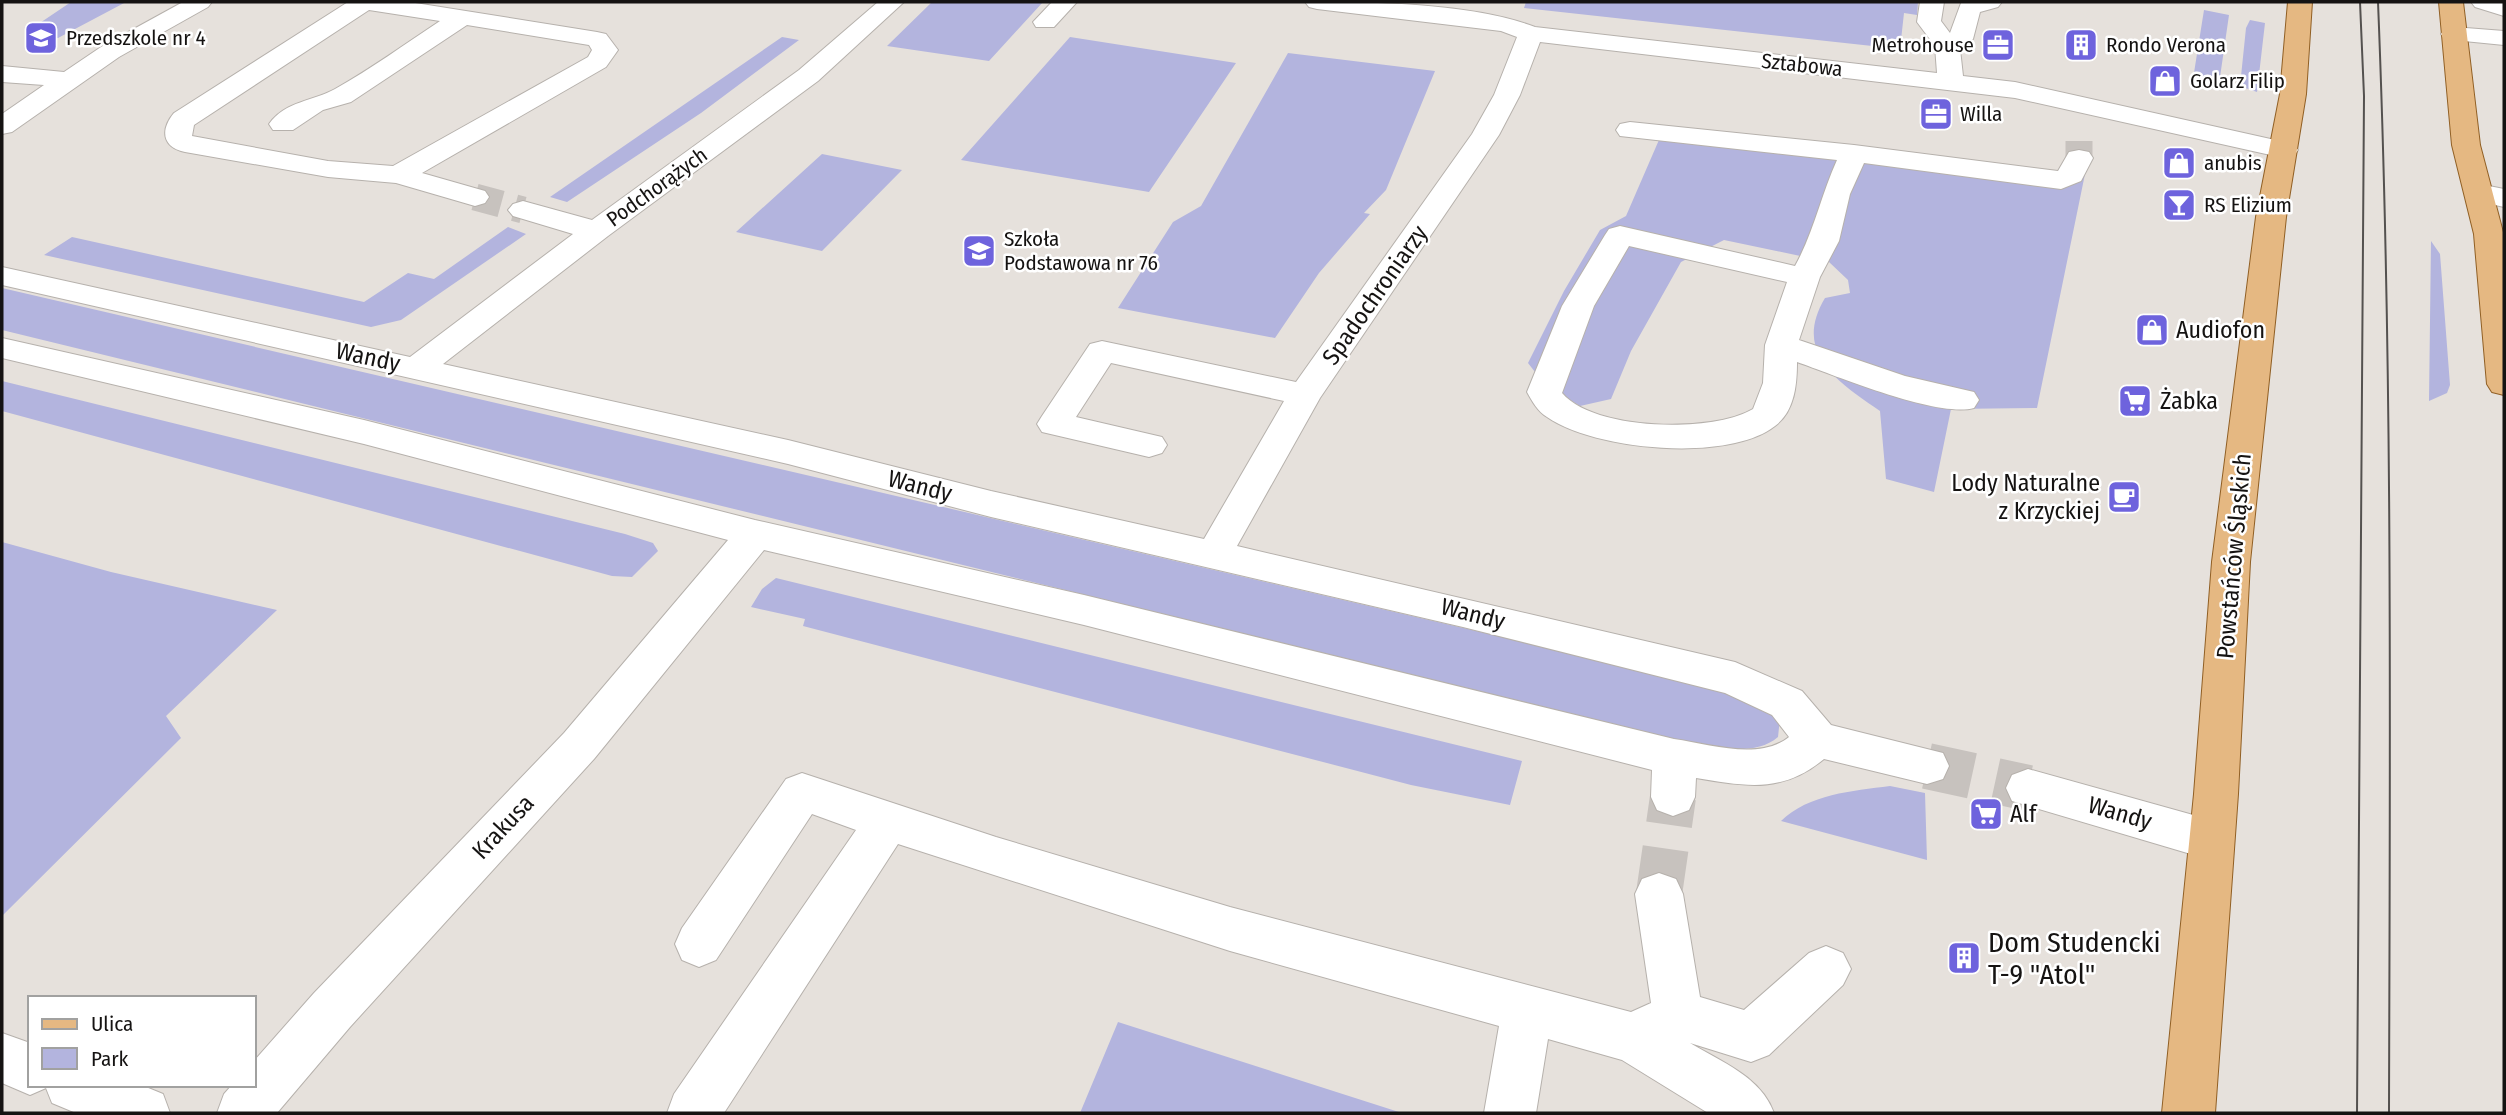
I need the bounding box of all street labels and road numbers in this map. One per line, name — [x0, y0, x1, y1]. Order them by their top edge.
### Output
street label: Sztabowa — [1760, 48, 1844, 82]
street label: Podchorążych — [601, 142, 713, 232]
street label: Spadochroniarzy — [1317, 220, 1434, 370]
street label: Wandy — [333, 337, 403, 378]
street label: Powstańców Śląskich — [2211, 452, 2257, 660]
street label: Wandy — [885, 465, 955, 508]
street label: Wandy — [1438, 593, 1508, 636]
street label: Krakusa — [466, 789, 540, 865]
street label: Wandy — [2085, 791, 2155, 836]

